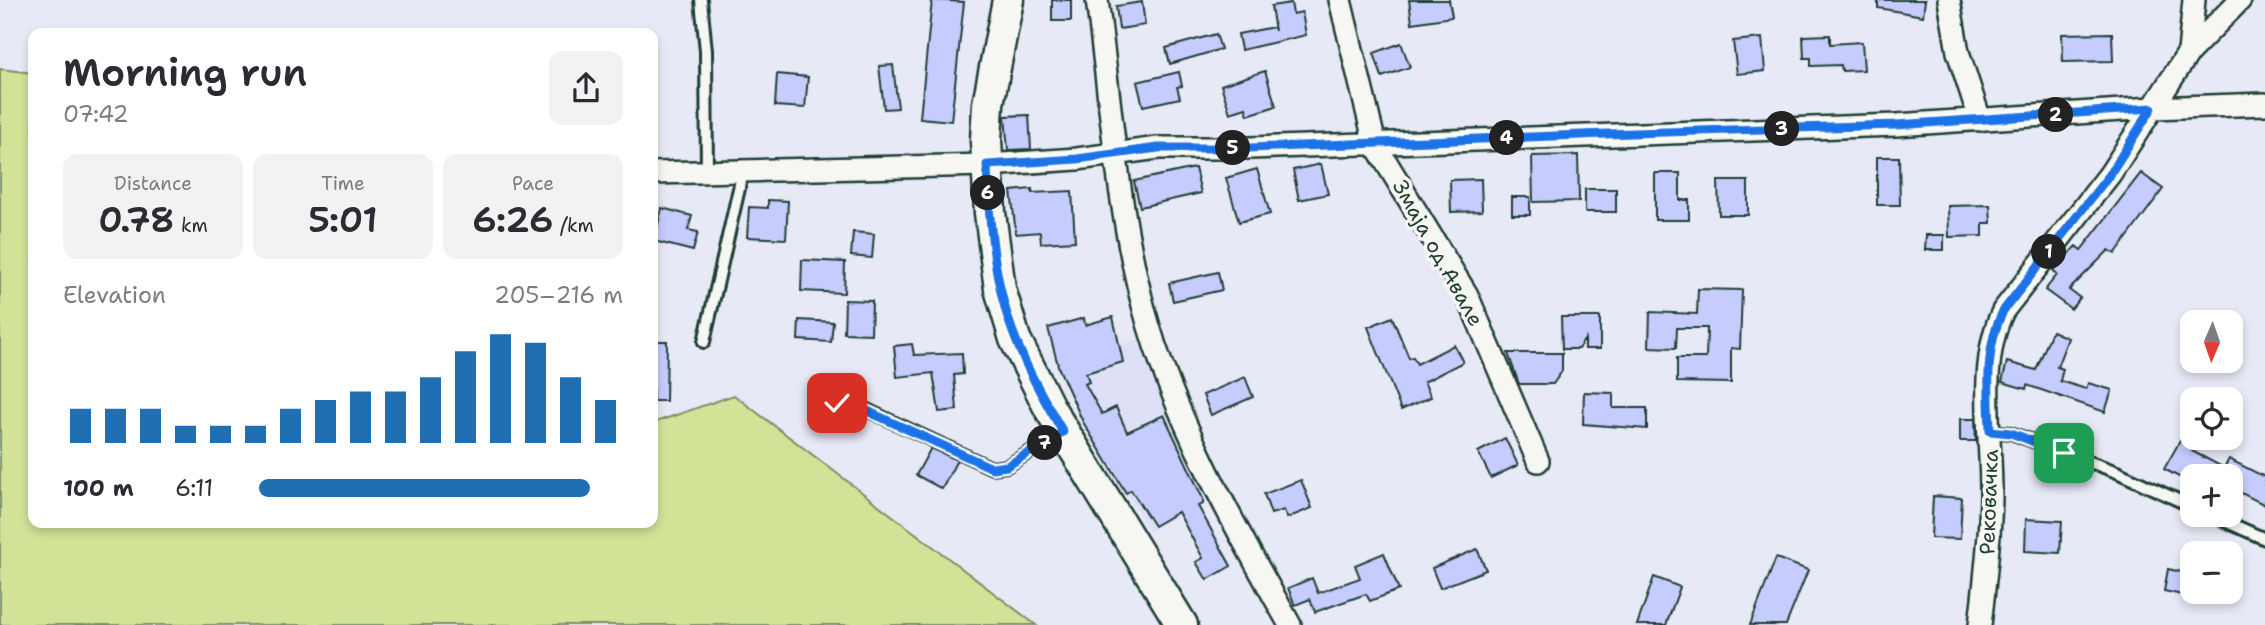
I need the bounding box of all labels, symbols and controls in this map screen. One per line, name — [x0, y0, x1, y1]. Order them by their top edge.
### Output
text: Morning run — [63, 47, 307, 98]
button: share — [549, 51, 623, 125]
pin: 2 — [2038, 97, 2074, 132]
text: 07:42 — [63, 99, 129, 129]
text: 2 — [2049, 102, 2062, 127]
pin: 3 — [1764, 111, 1800, 146]
text: 3 — [1775, 116, 1788, 141]
pin: 4 — [1490, 120, 1524, 156]
text: 4 — [1500, 125, 1513, 150]
pin: 5 — [1216, 130, 1250, 166]
text: 5 — [1227, 135, 1238, 160]
text: Distance — [114, 171, 192, 196]
text: Time — [321, 171, 365, 196]
text: Pace — [512, 171, 554, 196]
street label: Змаја од Авале — [1386, 175, 1490, 331]
pin: 6 — [970, 176, 1006, 210]
text: 6 — [981, 180, 994, 205]
text: 0.78 — [98, 196, 174, 243]
text: 5:01 — [308, 196, 378, 243]
text: 6:26 — [472, 196, 553, 243]
text: km — [174, 213, 208, 238]
text: /km — [553, 213, 594, 238]
pin: 1 — [2032, 234, 2066, 270]
text: 1 — [2044, 239, 2053, 264]
text: Elevation — [63, 280, 166, 310]
text: 205–216 m — [494, 280, 623, 310]
north arrow — [2180, 310, 2244, 373]
map controls — [2180, 310, 2243, 604]
pin — [807, 373, 867, 433]
icon: check — [818, 384, 856, 422]
button: locate — [2180, 387, 2243, 450]
pin — [2034, 423, 2094, 483]
pin: 7 — [1028, 426, 1062, 460]
text: 7 — [1038, 430, 1051, 455]
icon: arrive — [2045, 434, 2083, 472]
street label: Рековачка — [1973, 449, 2005, 555]
button: + — [2180, 464, 2243, 527]
text: 100 m — [63, 473, 134, 503]
text: 6:11 — [175, 473, 213, 503]
button: − — [2180, 541, 2243, 604]

